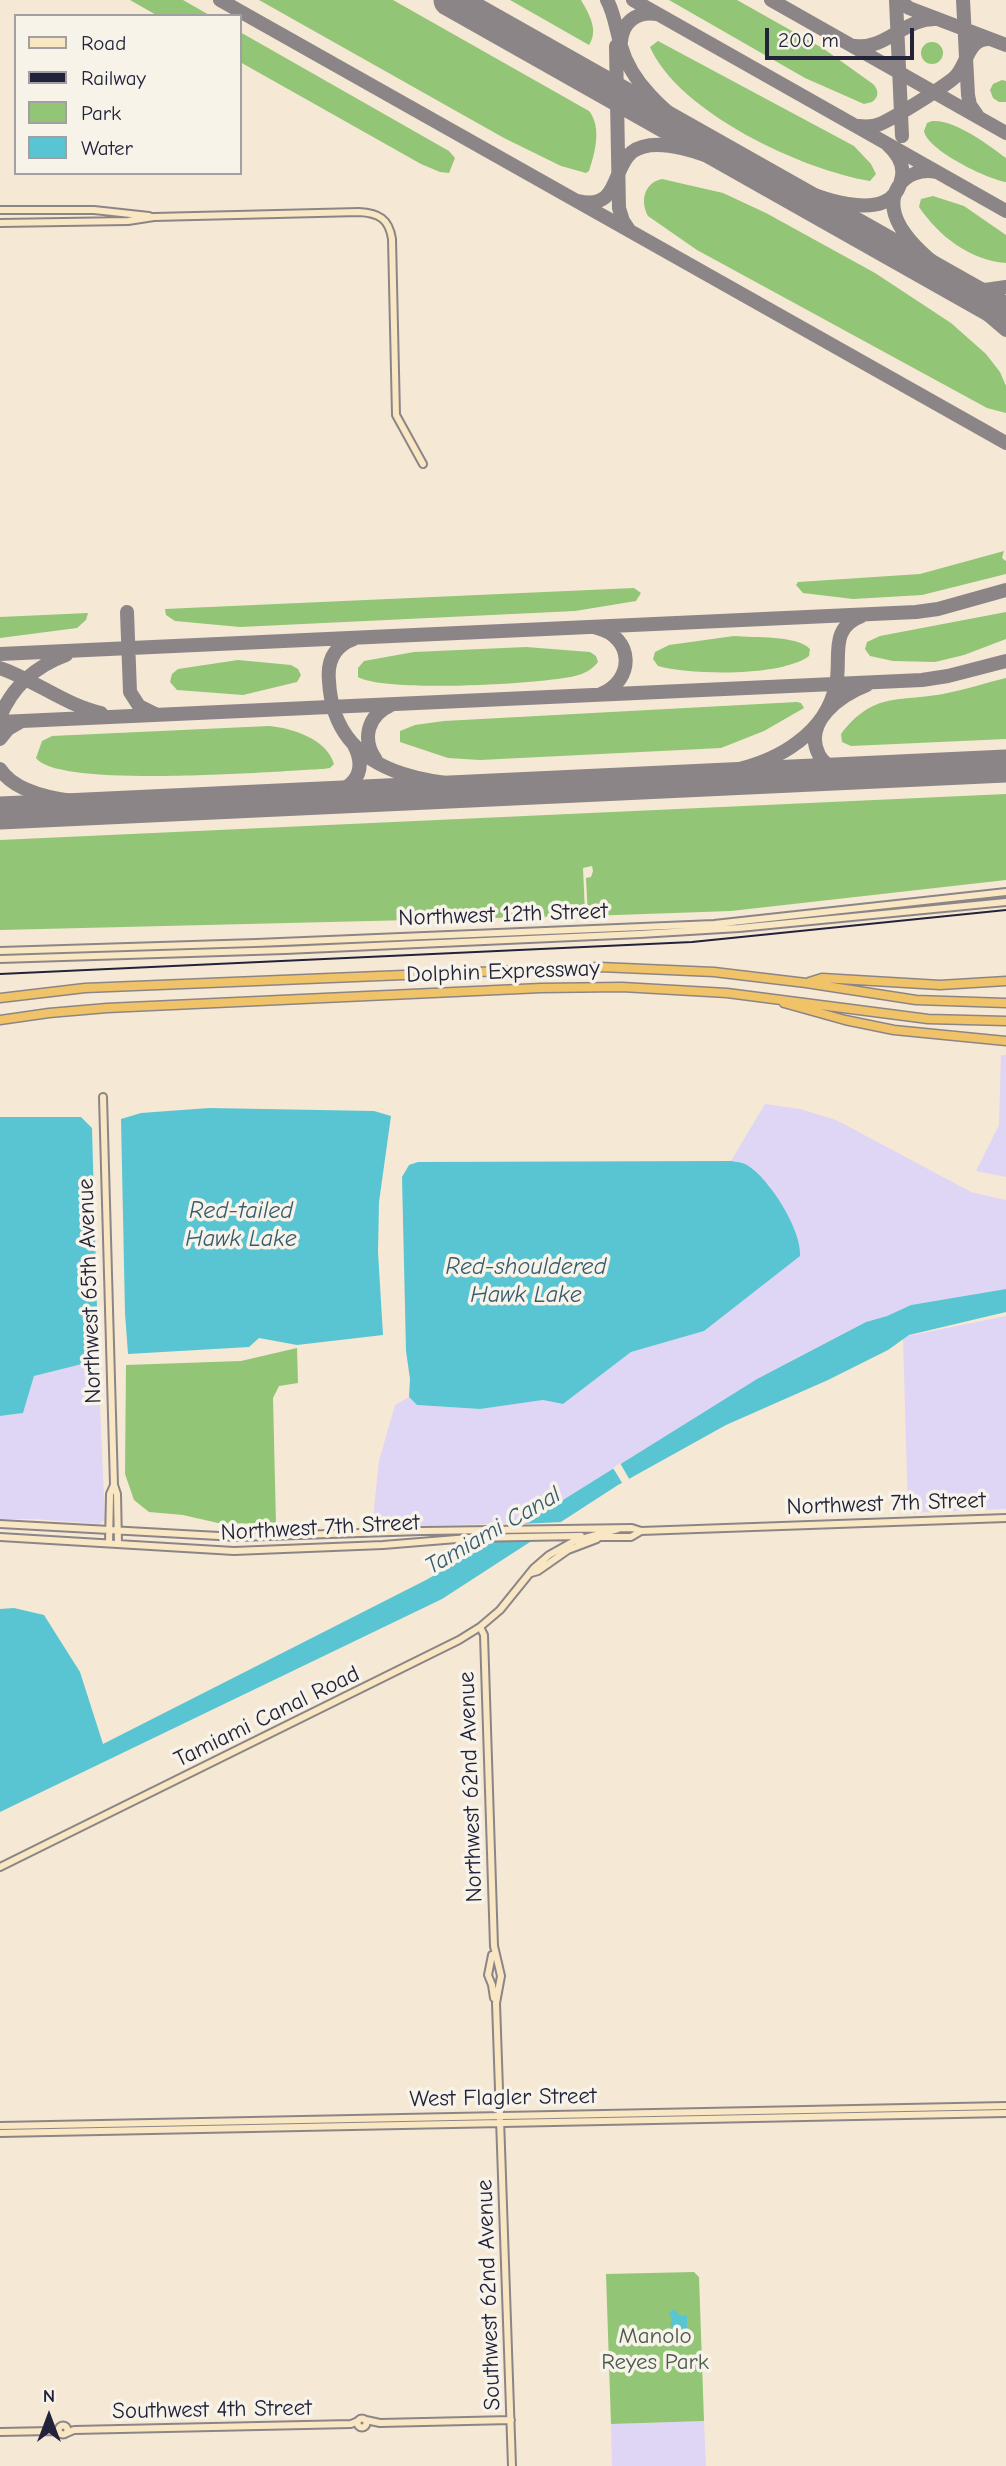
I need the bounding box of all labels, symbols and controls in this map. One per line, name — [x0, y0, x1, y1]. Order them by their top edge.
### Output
legend — [14, 14, 242, 175]
scale bar — [768, 14, 917, 58]
text: 200 m — [778, 28, 839, 52]
text: Road — [81, 31, 126, 55]
text: Railway — [81, 66, 146, 90]
text: Park — [81, 101, 121, 125]
text: Water — [81, 136, 133, 160]
street label: Northwest 12th Street — [398, 898, 608, 932]
street label: Dolphin Expressway — [406, 955, 600, 989]
street label: Northwest 65th Avenue — [72, 1178, 108, 1404]
water label: Red-tailed Hawk Lake — [185, 1197, 297, 1253]
water label: Red-shouldered Hawk Lake — [446, 1253, 606, 1309]
water label: Tamiami Canal — [420, 1481, 566, 1581]
street label: Northwest 7th Street — [786, 1487, 986, 1521]
street label: Northwest 7th Street — [220, 1509, 420, 1547]
street label: Tamiami Canal Road — [170, 1660, 364, 1774]
street label: Northwest 62nd Avenue — [453, 1671, 489, 1903]
street label: West Flagler Street — [409, 2083, 597, 2113]
street label: Southwest 62nd Avenue — [471, 2179, 507, 2411]
park label: Manolo Reyes Park — [601, 2322, 709, 2376]
north arrow — [14, 2382, 84, 2452]
text: N — [43, 2385, 55, 2407]
street label: Southwest 4th Street — [112, 2394, 312, 2426]

